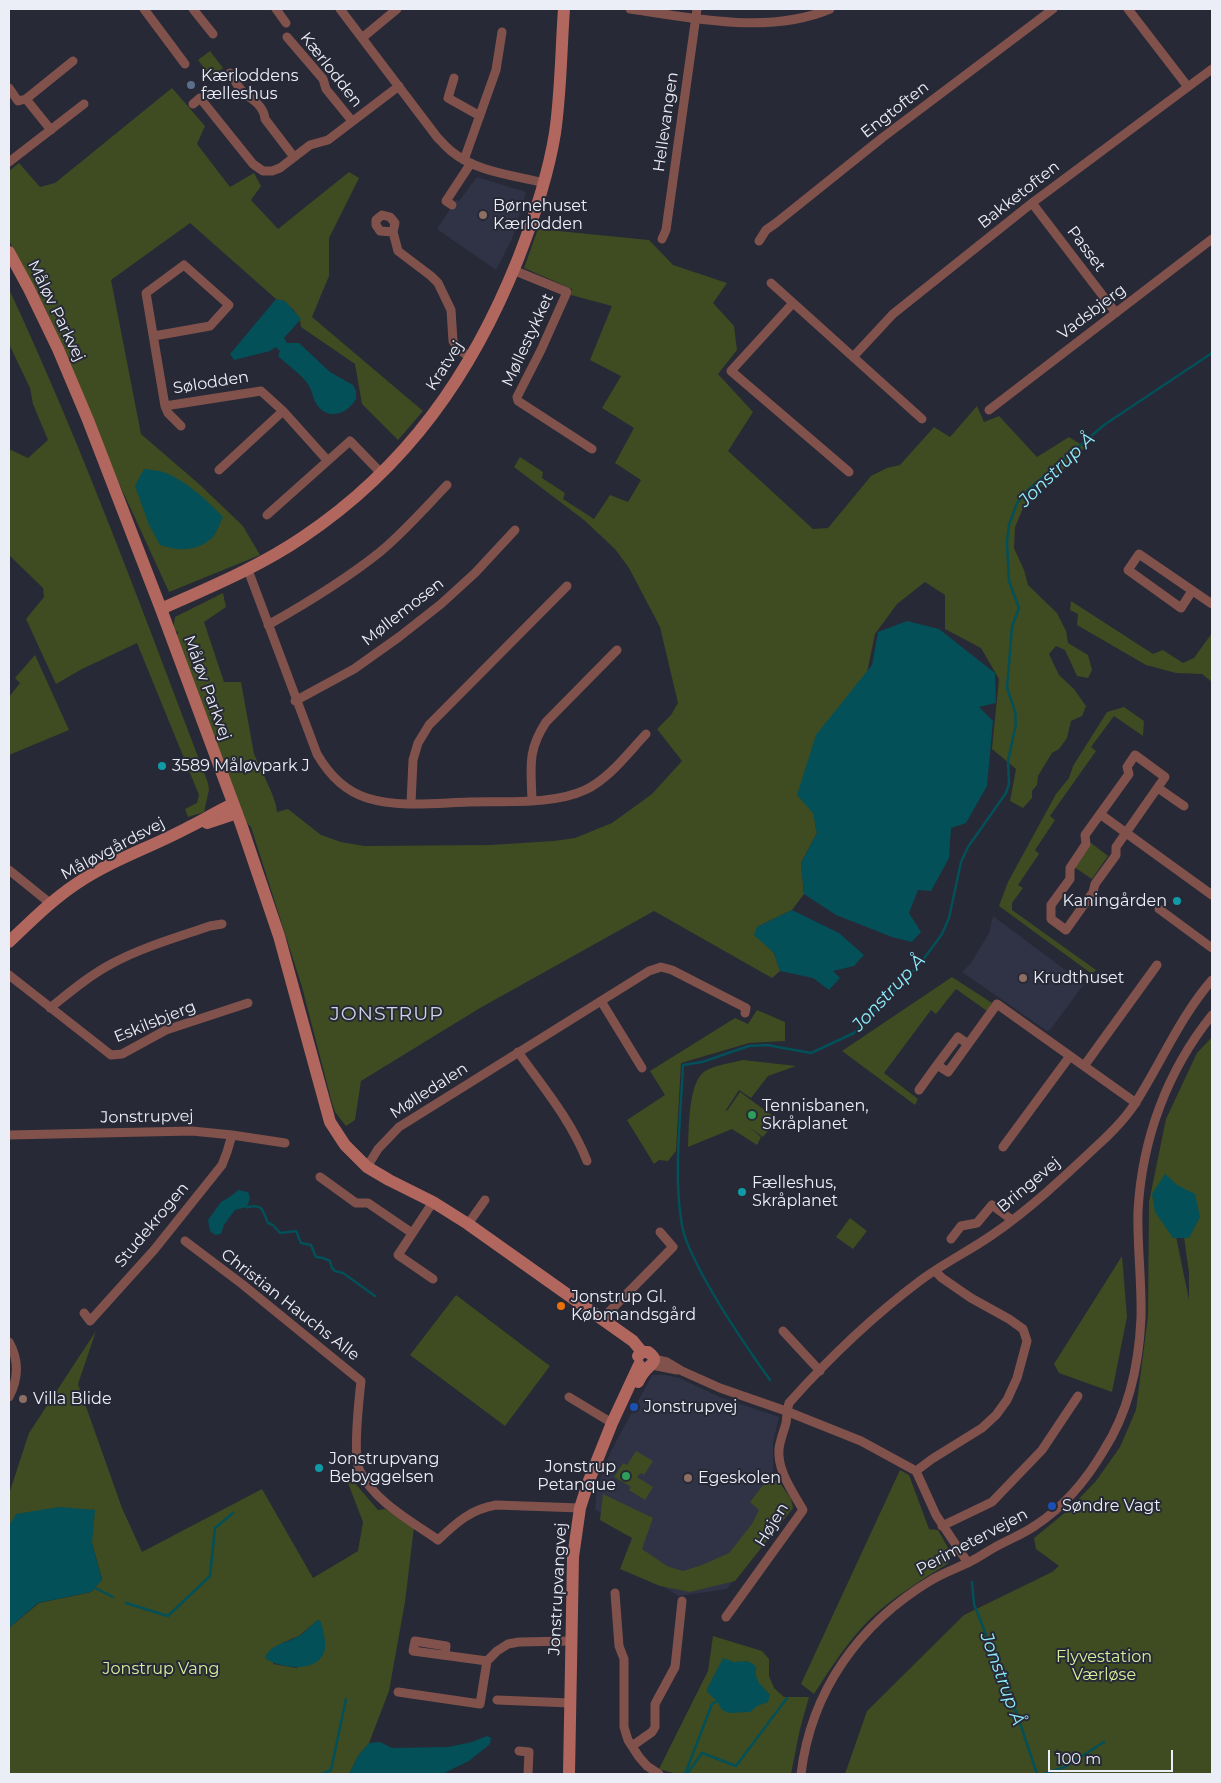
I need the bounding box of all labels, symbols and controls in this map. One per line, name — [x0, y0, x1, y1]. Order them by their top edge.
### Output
street label: Kærlodden — [296, 29, 366, 111]
place label: Kærloddens fælleshus — [201, 66, 299, 104]
street label: Hellevangen — [649, 71, 683, 173]
street label: Engtoften — [857, 78, 933, 142]
marker: Kærloddens fælleshus — [185, 79, 197, 91]
street label: Bakketoften — [974, 157, 1064, 233]
place label: Børnehuset Kærlodden — [493, 196, 587, 234]
marker: Børnehuset Kærlodden — [477, 209, 489, 221]
street label: Passet — [1063, 222, 1109, 276]
street label: Måløv Parkvej — [23, 257, 89, 365]
street label: Vadsbjerg — [1054, 280, 1130, 344]
street label: Møllestykket — [498, 290, 558, 390]
street label: Kratvej — [422, 338, 468, 394]
street label: Sølodden — [172, 368, 250, 398]
water label: Jonstrup Å — [1014, 428, 1100, 512]
street label: Møllemosen — [358, 574, 448, 650]
street label: Måløv Parkvej — [179, 633, 235, 743]
place label: 3589 Måløvpark J — [172, 756, 310, 776]
marker: 3589 Måløvpark J — [156, 760, 168, 772]
street label: Måløvgårdsvej — [58, 814, 168, 884]
place label: Kaningården — [1063, 891, 1167, 911]
marker: Kaningården — [1171, 895, 1183, 907]
water label: Jonstrup Å — [848, 950, 930, 1036]
place label: Krudthuset — [1033, 968, 1124, 988]
marker: Krudthuset — [1017, 972, 1029, 984]
street label: Eskilsbjerg — [111, 997, 199, 1047]
district label: JONSTRUP — [329, 1003, 445, 1025]
street label: Mølledalen — [387, 1059, 471, 1123]
place label: Tennisbanen, Skråplanet — [762, 1096, 869, 1134]
street label: Jonstrupvej — [100, 1107, 194, 1127]
marker: Tennisbanen, Skråplanet — [746, 1109, 758, 1121]
street label: Bringevej — [994, 1153, 1064, 1217]
place label: Fælleshus, Skråplanet — [752, 1173, 838, 1211]
street label: Studekrogen — [111, 1179, 193, 1271]
marker: Fælleshus, Skråplanet — [736, 1186, 748, 1198]
street label: Christian Hauchs Alle — [217, 1245, 363, 1365]
place label: Jonstrup Gl. Købmandsgård — [571, 1287, 696, 1325]
marker: Jonstrup Gl. Købmandsgård — [555, 1300, 567, 1312]
place label: Villa Blide — [33, 1389, 112, 1409]
marker: Villa Blide — [17, 1393, 29, 1405]
place label: Jonstrupvej — [644, 1397, 737, 1417]
marker: Jonstrupvej — [628, 1401, 640, 1413]
place label: Jonstrupvang Bebyggelsen — [329, 1449, 440, 1487]
place label: Jonstrup Petanque — [537, 1457, 616, 1495]
marker: Jonstrupvang Bebyggelsen — [313, 1462, 325, 1474]
place label: Egeskolen — [698, 1468, 781, 1488]
marker: Jonstrup Petanque — [620, 1470, 632, 1482]
marker: Egeskolen — [682, 1472, 694, 1484]
place label: Søndre Vagt — [1062, 1496, 1161, 1516]
street label: Højen — [751, 1500, 793, 1550]
marker: Søndre Vagt — [1046, 1500, 1058, 1512]
street label: Perimetervejen — [913, 1505, 1031, 1579]
street label: Jonstrupvangvej — [545, 1522, 571, 1656]
water label: Jonstrup Å — [975, 1629, 1029, 1729]
park label: Flyvestation Værløse — [1056, 1647, 1152, 1685]
park label: Jonstrup Vang — [103, 1659, 219, 1679]
scale bar — [1051, 1740, 1176, 1772]
text: 100 m — [1056, 1749, 1101, 1768]

